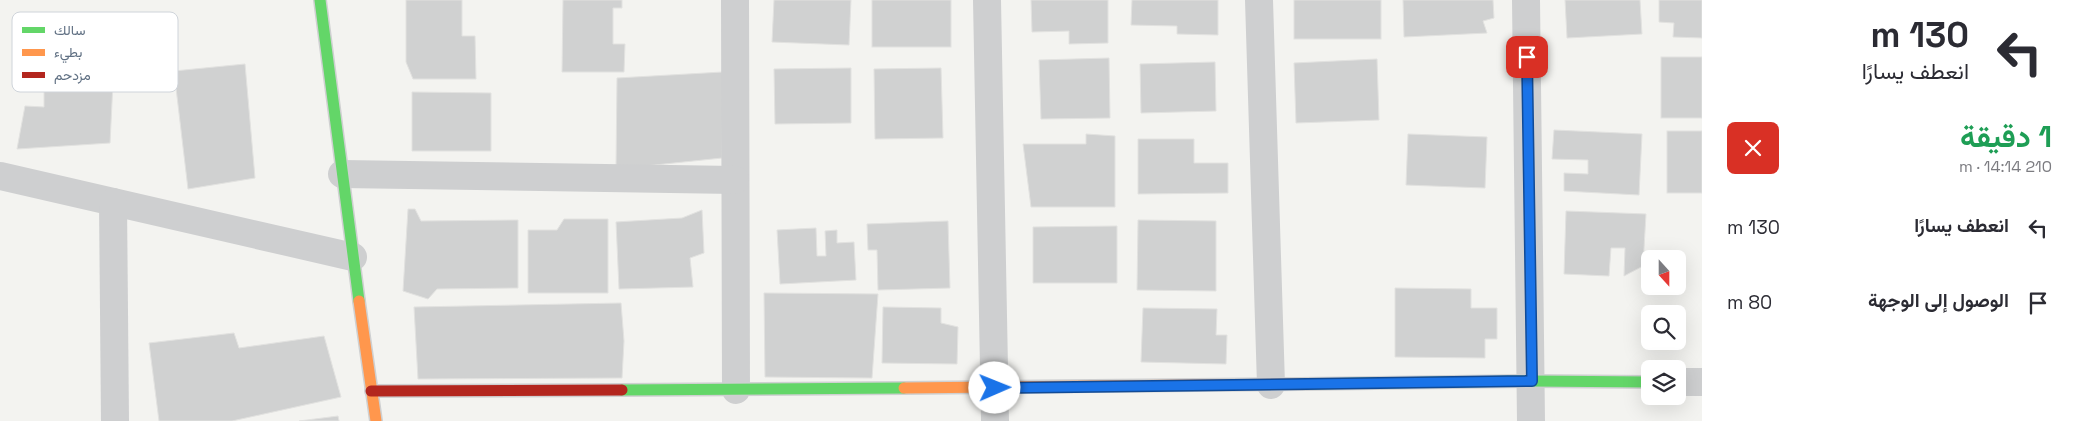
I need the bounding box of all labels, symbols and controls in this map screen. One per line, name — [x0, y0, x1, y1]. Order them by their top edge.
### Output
legend — [12, 12, 178, 92]
text: 130 m — [1870, 13, 1969, 57]
icon: left — [1987, 20, 2052, 85]
text: سالك — [54, 21, 85, 39]
pin — [1506, 36, 1548, 78]
text: بطيء — [54, 43, 82, 64]
icon: arrive — [1513, 43, 1541, 71]
text: انعطف يسارًا — [1862, 57, 1969, 85]
text: مزدحم — [54, 66, 91, 84]
text: 1 دقيقة — [1960, 117, 2052, 156]
button: close — [1727, 122, 1779, 174]
text: 210 m · 14:14 — [1959, 156, 2052, 177]
text: انعطف يسارًا — [1914, 213, 2009, 238]
icon: left — [2024, 214, 2052, 242]
text: 130 m — [1727, 215, 1780, 240]
north arrow — [1641, 250, 1686, 295]
map controls — [1641, 250, 1686, 405]
text: الوصول إلى الوجهة — [1868, 288, 2009, 313]
icon: arrive — [2024, 289, 2052, 317]
text: 80 m — [1727, 290, 1772, 315]
button: search — [1641, 305, 1686, 350]
button: layers — [1641, 360, 1686, 405]
position arrow — [968, 361, 1020, 413]

